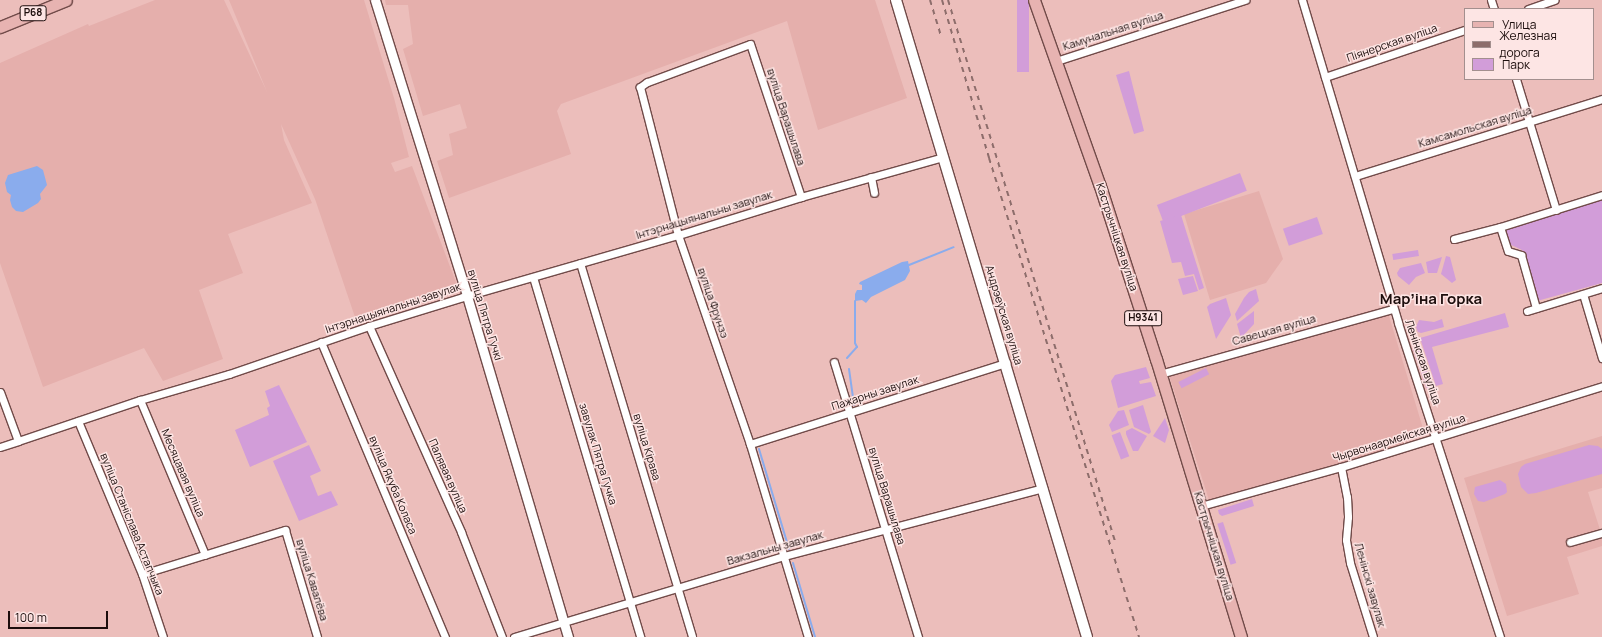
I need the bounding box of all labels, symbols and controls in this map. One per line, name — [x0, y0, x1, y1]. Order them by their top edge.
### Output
road number: Р68 — [19, 5, 47, 21]
legend — [1464, 8, 1594, 80]
street label: Камунальная вуліца — [1061, 9, 1165, 53]
text: Улица — [1502, 16, 1536, 33]
street label: Піянерская вуліца — [1345, 21, 1439, 65]
text: Железная дорога — [1499, 27, 1557, 61]
text: Парк — [1502, 56, 1530, 73]
street label: вуліца Варашылава — [764, 67, 808, 167]
street label: Камсамольская вуліца — [1417, 103, 1533, 151]
street label: Кастрычніцкая вуліца — [1093, 181, 1141, 293]
street label: Інтэрнацыянальны завулак — [634, 188, 774, 242]
street label: Андрэеўская вуліца — [983, 263, 1025, 367]
street label: вуліца Фрунзэ — [695, 266, 731, 340]
street label: вуліца Пятра Гучкі — [465, 268, 505, 362]
street label: Інтэрнацыянальны завулак — [324, 280, 462, 336]
district label: Марʼіна Горка — [1380, 290, 1482, 308]
road number: Н9341 — [1124, 310, 1162, 326]
street label: Савецкая вуліца — [1231, 312, 1317, 348]
street label: Ленінская вуліца — [1402, 318, 1444, 406]
street label: Пажарны завулак — [830, 373, 920, 413]
street label: завулак Пятра Гучка — [576, 402, 620, 506]
street label: Чырвонаармейская вуліца — [1331, 411, 1467, 465]
street label: вуліца Кірава — [631, 412, 663, 482]
street label: Месяцавая вуліца — [159, 427, 207, 519]
street label: вуліца Якуба Коласа — [366, 434, 420, 536]
street label: Палявая вуліца — [426, 437, 470, 515]
street label: вуліца Варашылава — [866, 446, 908, 546]
street label: вуліца Станіслава Астапчыка — [97, 451, 167, 597]
street label: Кастрычніцкая вуліца — [1191, 490, 1237, 602]
street label: Вакзальны завулак — [726, 528, 824, 568]
street label: вуліца Кавалёва — [293, 537, 331, 623]
street label: Ленінскі завулак — [1352, 541, 1388, 629]
scale bar — [10, 603, 110, 629]
text: 100 m — [15, 609, 47, 626]

